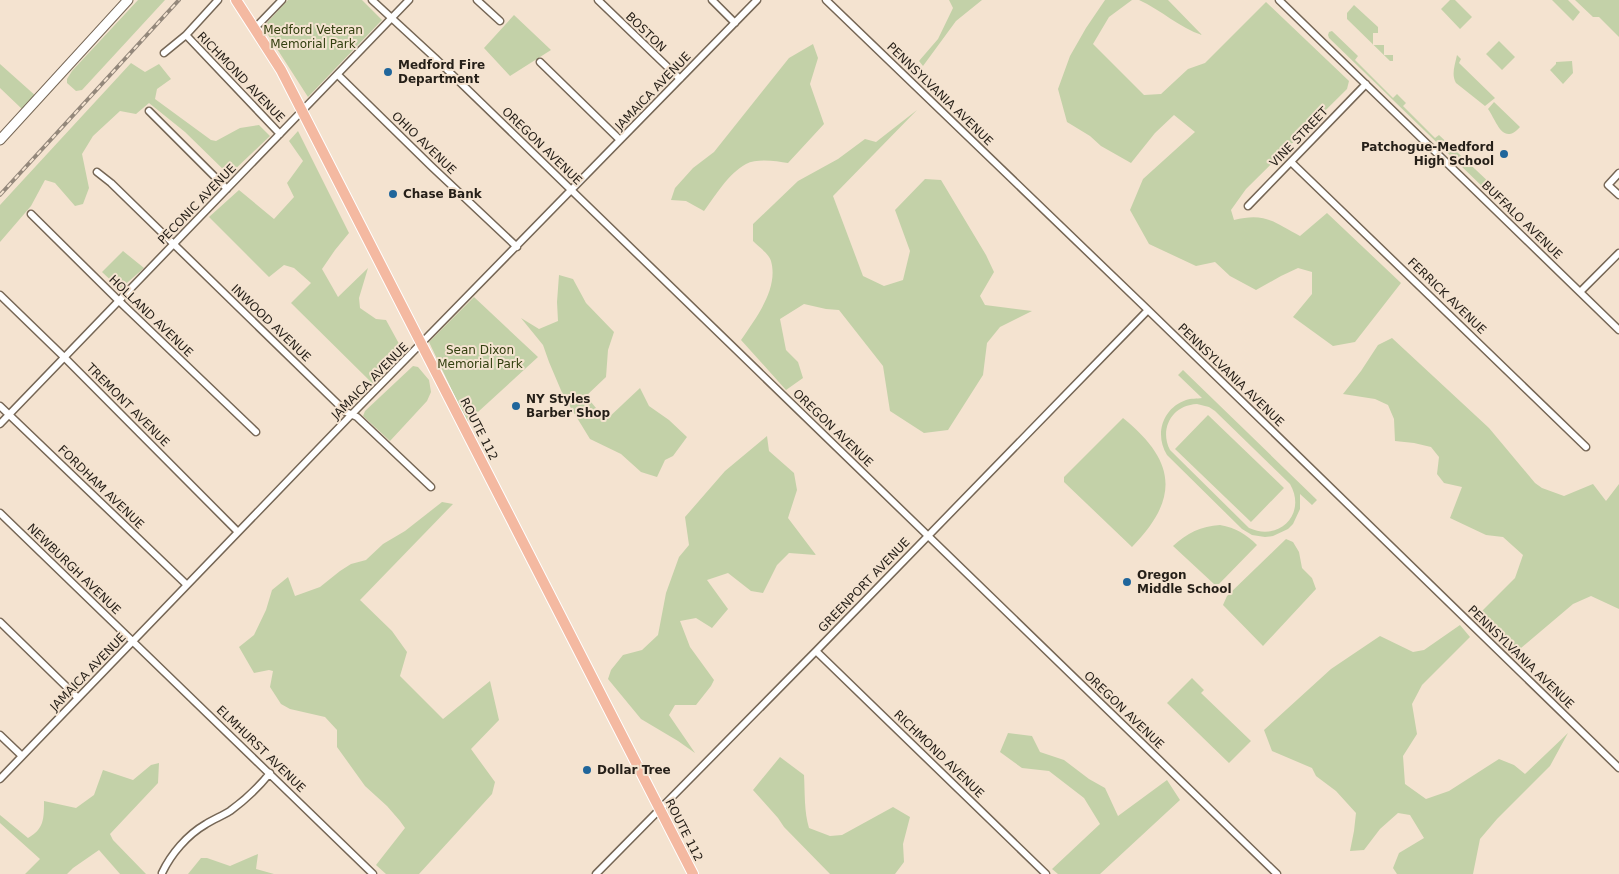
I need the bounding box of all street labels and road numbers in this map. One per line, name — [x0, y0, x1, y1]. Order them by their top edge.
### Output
street label: BOSTON — [623, 9, 669, 55]
street label: RICHMOND AVENUE — [194, 29, 288, 125]
street label: PENNSYLVANIA AVENUE — [884, 40, 996, 148]
street label: JAMAICA AVENUE — [612, 49, 694, 133]
street label: OREGON AVENUE — [499, 104, 585, 188]
street label: VINE STREET — [1267, 104, 1332, 170]
street label: OHIO AVENUE — [389, 109, 459, 177]
street label: PECONIC AVENUE — [155, 161, 239, 247]
street label: BUFFALO AVENUE — [1479, 178, 1565, 262]
street label: FERRICK AVENUE — [1405, 255, 1489, 337]
street label: HOLLAND AVENUE — [106, 272, 196, 360]
street label: INWOOD AVENUE — [228, 282, 314, 364]
street label: PENNSYLVANIA AVENUE — [1175, 321, 1287, 429]
street label: JAMAICA AVENUE — [328, 340, 411, 423]
street label: TREMONT AVENUE — [83, 360, 172, 449]
street label: OREGON AVENUE — [790, 386, 876, 470]
street label: ROUTE 112 — [457, 395, 501, 463]
street label: FORDHAM AVENUE — [55, 442, 147, 532]
street label: NEWBURGH AVENUE — [24, 521, 124, 617]
street label: GREENPORT AVENUE — [815, 535, 913, 635]
street label: PENNSYLVANIA AVENUE — [1465, 603, 1577, 711]
street label: JAMAICA AVENUE — [47, 630, 129, 714]
street label: OREGON AVENUE — [1081, 668, 1167, 752]
street label: ELMHURST AVENUE — [214, 703, 308, 795]
street label: RICHMOND AVENUE — [891, 707, 987, 801]
street label: ROUTE 112 — [662, 796, 706, 864]

